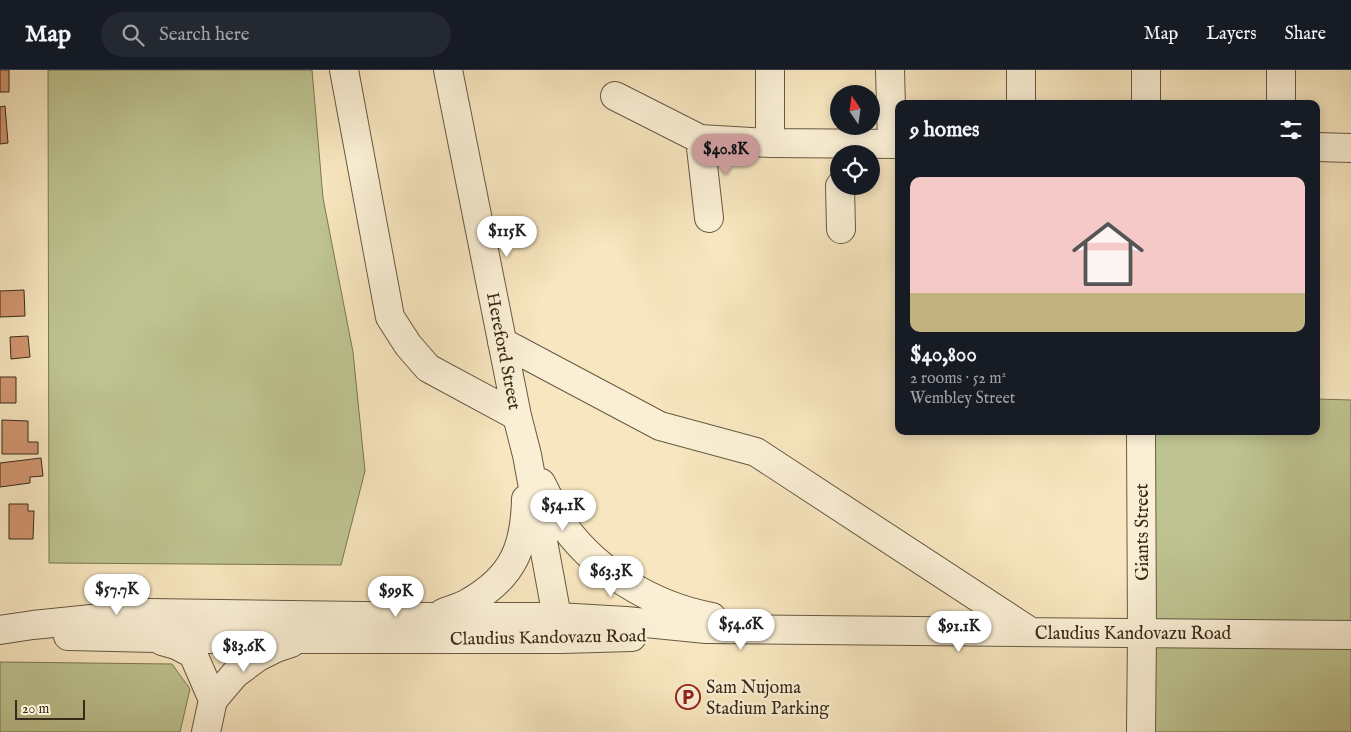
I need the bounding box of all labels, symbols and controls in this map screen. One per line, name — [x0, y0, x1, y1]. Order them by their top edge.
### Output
search box — [101, 12, 451, 57]
text: Map — [25, 19, 71, 50]
icon: search — [119, 21, 147, 49]
text: Search here — [159, 23, 250, 47]
text: Map — [1144, 23, 1178, 46]
text: Layers — [1206, 23, 1257, 46]
text: Share — [1285, 23, 1326, 46]
north arrow — [830, 85, 880, 135]
map controls — [830, 85, 880, 195]
icon: filters — [1277, 116, 1305, 144]
text: 9 homes — [910, 117, 979, 144]
pin: $40.8K — [685, 134, 767, 176]
text: $40.8K — [703, 140, 749, 160]
button: locate — [830, 145, 880, 195]
icon: home — [1063, 209, 1153, 299]
pin: $115K — [472, 216, 542, 258]
text: $115K — [488, 222, 526, 242]
street label: Hereford Street — [480, 291, 525, 412]
text: $40,800 — [910, 342, 977, 369]
text: 2 rooms · 52 m² — [910, 369, 1006, 389]
text: Wembley Street — [910, 389, 1015, 409]
street label: Giants Street — [1132, 483, 1155, 581]
pin: $54.1K — [522, 490, 604, 532]
text: $54.1K — [541, 496, 585, 516]
pin: $63.3K — [570, 556, 652, 598]
text: $63.3K — [590, 562, 632, 582]
pin: $57.7K — [76, 574, 158, 616]
pin: $99K — [366, 576, 426, 618]
text: $57.7K — [95, 580, 139, 600]
text: $99K — [379, 582, 413, 602]
pin: $54.6K — [700, 608, 782, 651]
pin: $91.1K — [918, 610, 1000, 653]
text: $54.6K — [719, 615, 763, 635]
text: $91.1K — [938, 617, 980, 637]
street label: Claudius Kandovazu Road — [1035, 623, 1232, 646]
street label: Claudius Kandovazu Road — [450, 625, 647, 652]
pin: $83.6K — [203, 630, 285, 673]
text: $83.6K — [223, 637, 265, 657]
place label: Sam Nujoma Stadium Parking — [706, 677, 829, 721]
parking icon: Sam Nujoma Stadium Parking — [675, 684, 701, 710]
scale bar — [15, 697, 85, 720]
text: 20 m — [22, 700, 49, 718]

